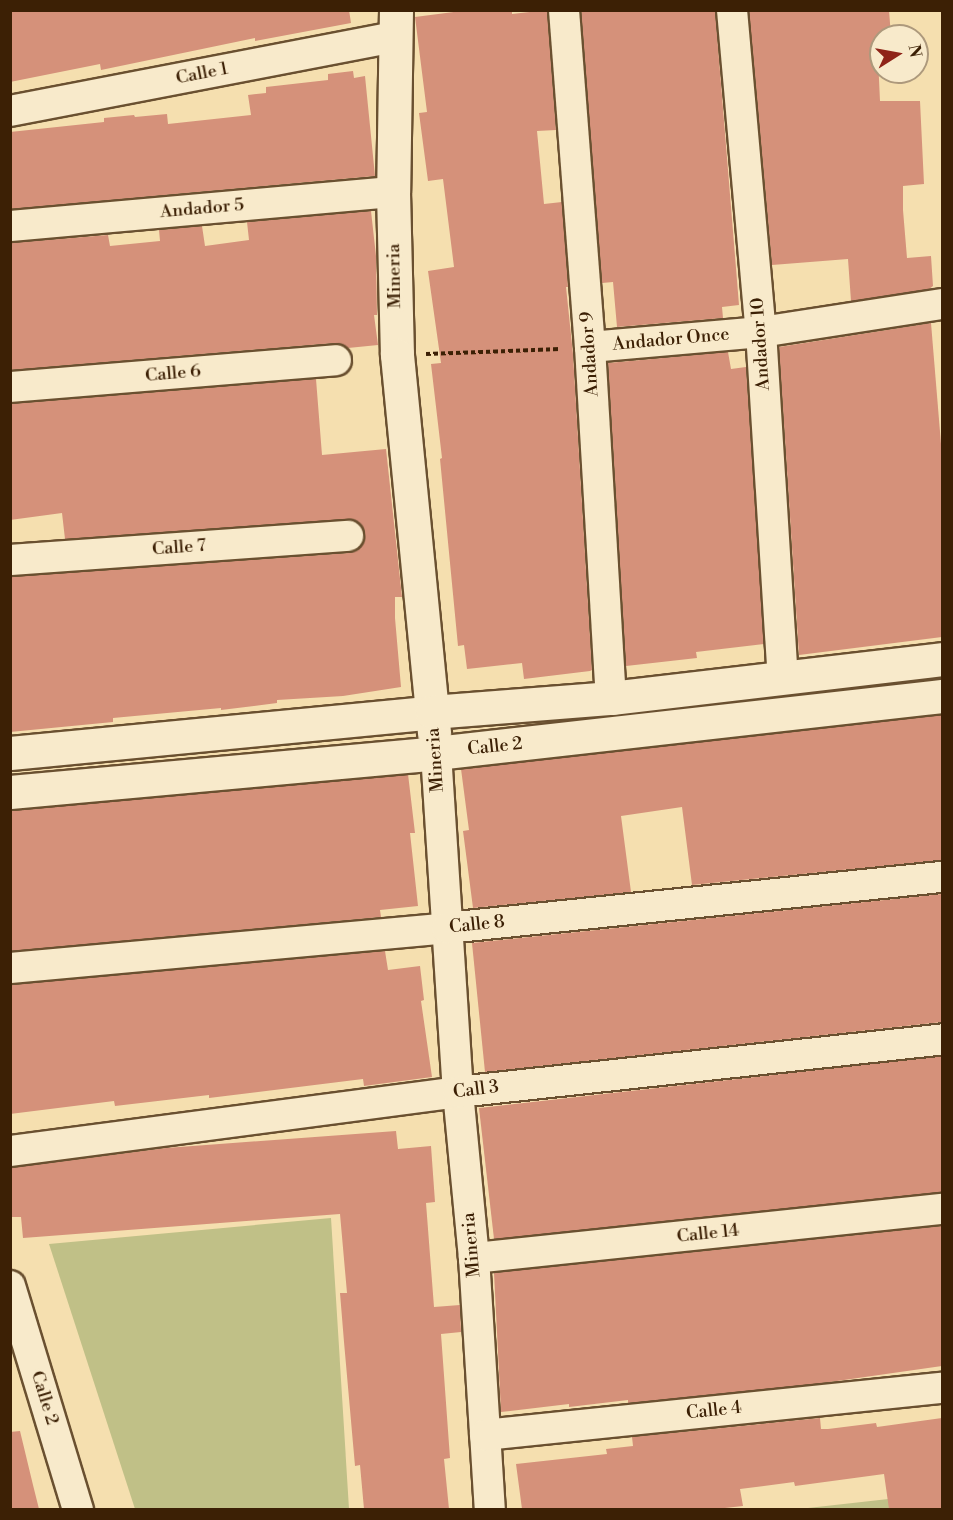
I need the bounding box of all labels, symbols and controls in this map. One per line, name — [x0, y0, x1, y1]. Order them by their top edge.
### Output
north arrow — [869, 24, 929, 84]
text: N — [904, 43, 926, 59]
street label: Calle 1 — [174, 58, 230, 90]
street label: Andador 5 — [159, 195, 245, 223]
street label: Mineria — [384, 243, 406, 309]
street label: Andador 10 — [747, 297, 775, 391]
street label: Andador 9 — [576, 311, 604, 397]
street label: Andador Once — [612, 324, 730, 356]
street label: Calle 6 — [144, 361, 202, 387]
street label: Calle 7 — [151, 535, 207, 561]
street label: Mineria — [423, 727, 449, 793]
street label: Calle 2 — [466, 733, 524, 761]
street label: Calle 8 — [448, 911, 506, 939]
street label: Call 3 — [452, 1076, 500, 1104]
street label: Mineria — [458, 1212, 486, 1278]
street label: Calle 14 — [676, 1220, 740, 1248]
street label: Calle 2 — [26, 1368, 62, 1428]
street label: Calle 4 — [685, 1397, 743, 1425]

